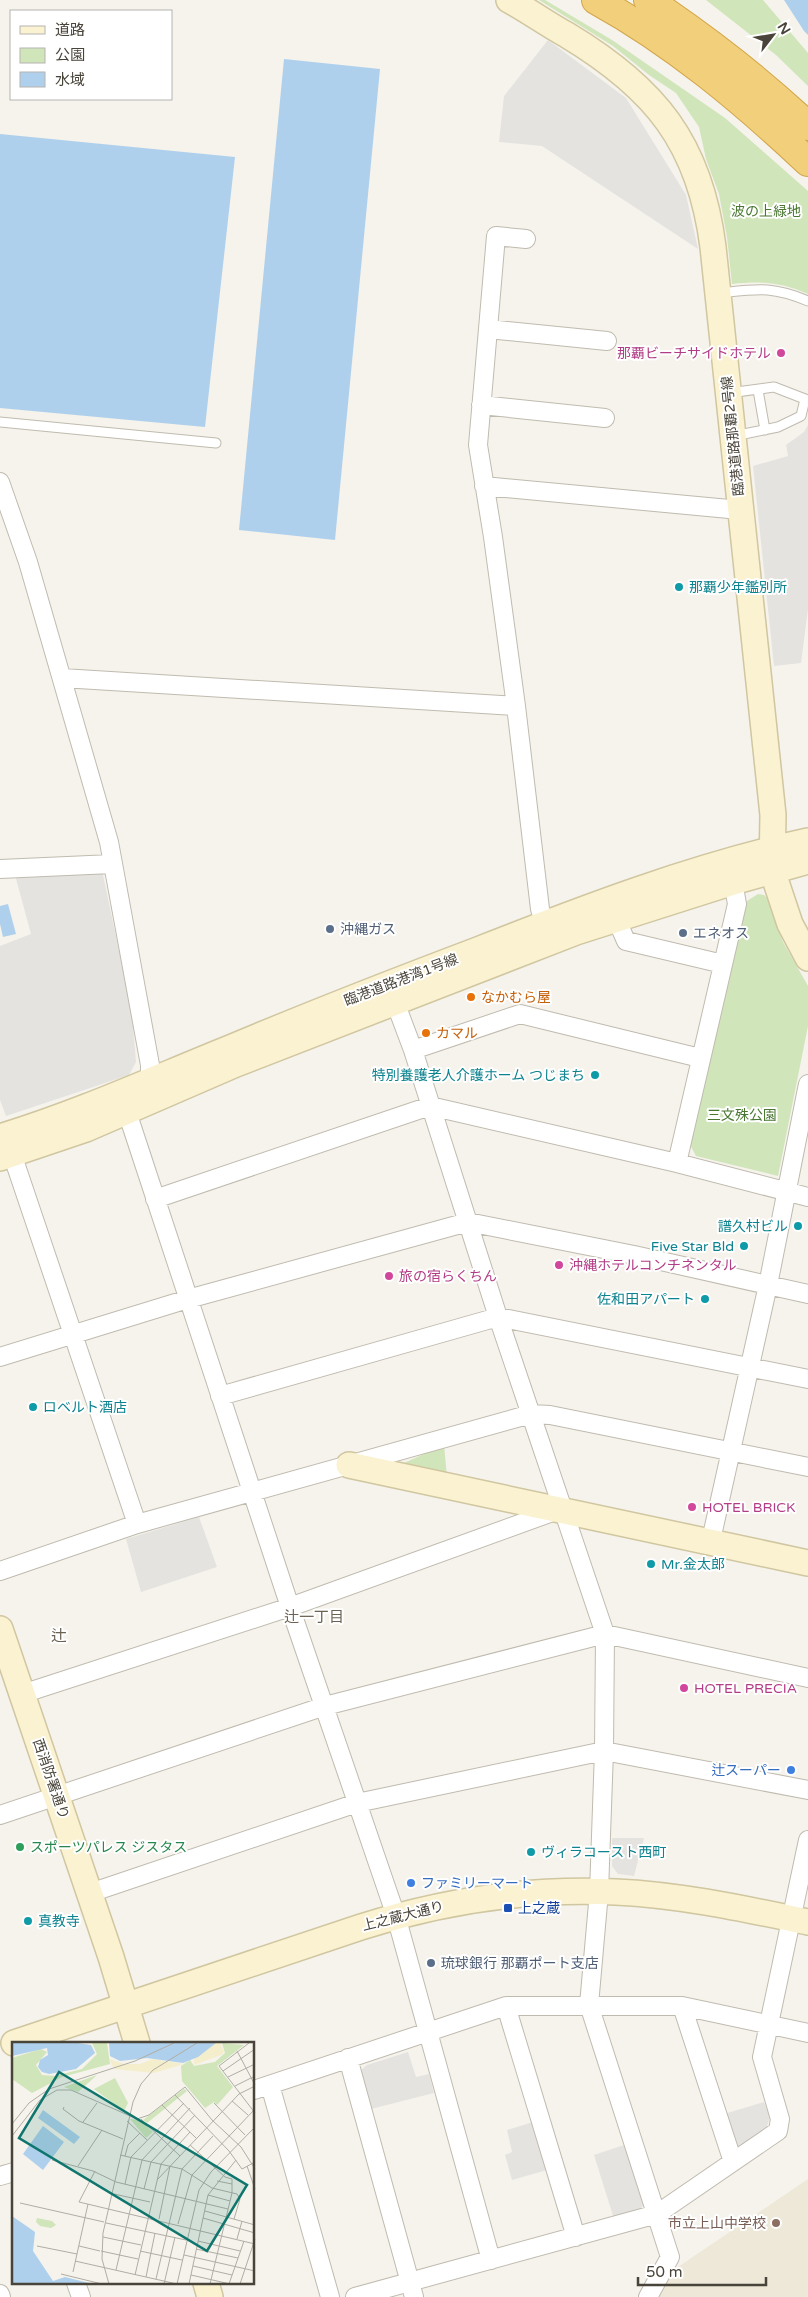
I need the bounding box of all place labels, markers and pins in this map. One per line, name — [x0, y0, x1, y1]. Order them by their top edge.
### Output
place label: 那覇ビーチサイドホテル — [617, 345, 771, 362]
marker: 那覇ビーチサイドホテル — [775, 347, 787, 359]
place label: 那覇少年鑑別所 — [689, 579, 787, 596]
marker: 那覇少年鑑別所 — [673, 581, 685, 593]
place label: 沖縄ガス — [340, 921, 396, 938]
marker: 沖縄ガス — [324, 923, 336, 935]
place label: エネオス — [693, 925, 749, 942]
marker: エネオス — [677, 927, 689, 939]
place label: なかむら屋 — [481, 989, 551, 1006]
marker: なかむら屋 — [465, 991, 477, 1003]
place label: カマル — [436, 1025, 478, 1042]
marker: カマル — [420, 1027, 432, 1039]
place label: 特別養護老人介護ホーム つじまち — [372, 1067, 585, 1084]
marker: 特別養護老人介護ホーム つじまち — [589, 1069, 601, 1081]
place label: 譜久村ビル — [718, 1218, 788, 1235]
marker: 譜久村ビル — [792, 1220, 804, 1232]
place label: Five Star Bld — [651, 1238, 734, 1255]
marker: Five Star Bld — [738, 1240, 750, 1252]
place label: 沖縄ホテルコンチネンタル — [569, 1257, 737, 1274]
marker: 沖縄ホテルコンチネンタル — [553, 1259, 565, 1271]
place label: 旅の宿らくちん — [399, 1268, 497, 1285]
marker: 旅の宿らくちん — [383, 1270, 395, 1282]
place label: 佐和田アパート — [597, 1291, 695, 1308]
marker: 佐和田アパート — [699, 1293, 711, 1305]
place label: ロベルト酒店 — [43, 1399, 127, 1416]
marker: ロベルト酒店 — [27, 1401, 39, 1413]
place label: HOTEL BRICK — [702, 1499, 795, 1516]
marker: HOTEL BRICK — [686, 1501, 698, 1513]
place label: Mr.金太郎 — [661, 1556, 725, 1573]
marker: Mr.金太郎 — [645, 1558, 657, 1570]
place label: HOTEL PRECIA — [694, 1680, 797, 1697]
marker: HOTEL PRECIA — [678, 1682, 690, 1694]
place label: 辻スーパー — [711, 1762, 781, 1779]
marker: 辻スーパー — [785, 1764, 797, 1776]
place label: スポーツパレス ジスタス — [30, 1839, 187, 1856]
marker: スポーツパレス ジスタス — [14, 1841, 26, 1853]
place label: ヴィラコースト西町 — [541, 1844, 666, 1861]
marker: ヴィラコースト西町 — [525, 1846, 537, 1858]
place label: ファミリーマート — [421, 1875, 533, 1892]
marker: ファミリーマート — [405, 1877, 417, 1889]
place label: 上之蔵 — [518, 1900, 560, 1917]
marker: 上之蔵 — [502, 1902, 514, 1914]
place label: 真教寺 — [38, 1913, 80, 1930]
marker: 真教寺 — [22, 1915, 34, 1927]
place label: 琉球銀行 那覇ポート支店 — [441, 1955, 599, 1972]
marker: 琉球銀行 那覇ポート支店 — [425, 1957, 437, 1969]
place label: 市立上山中学校 — [668, 2215, 766, 2232]
marker: 市立上山中学校 — [770, 2217, 782, 2229]

